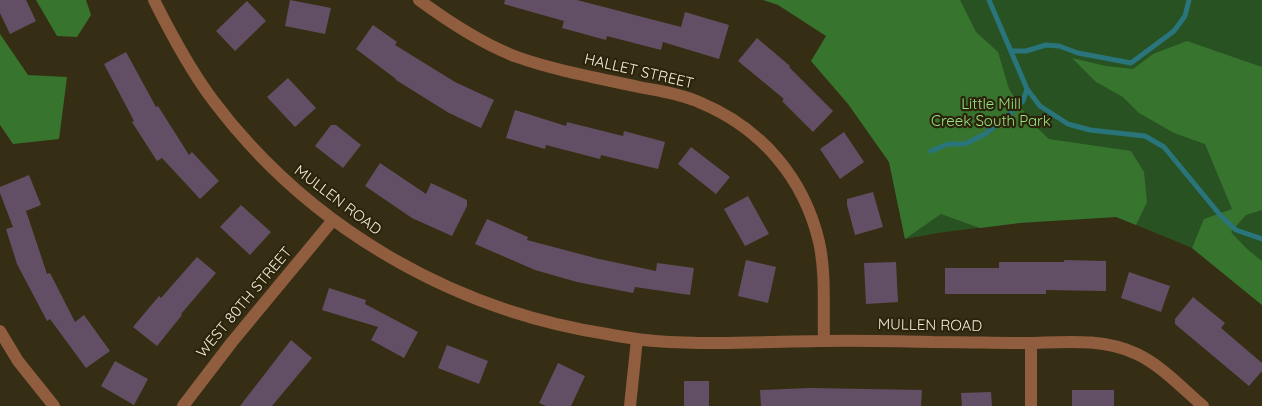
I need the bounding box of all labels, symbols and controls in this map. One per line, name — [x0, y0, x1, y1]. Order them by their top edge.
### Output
street label: HALLET STREET — [583, 49, 696, 92]
park label: Little Mill Creek South Park — [931, 94, 1051, 130]
street label: MULLEN ROAD — [291, 161, 386, 239]
street label: WEST 80TH STREET — [192, 242, 296, 361]
street label: MULLEN ROAD — [878, 314, 983, 335]

